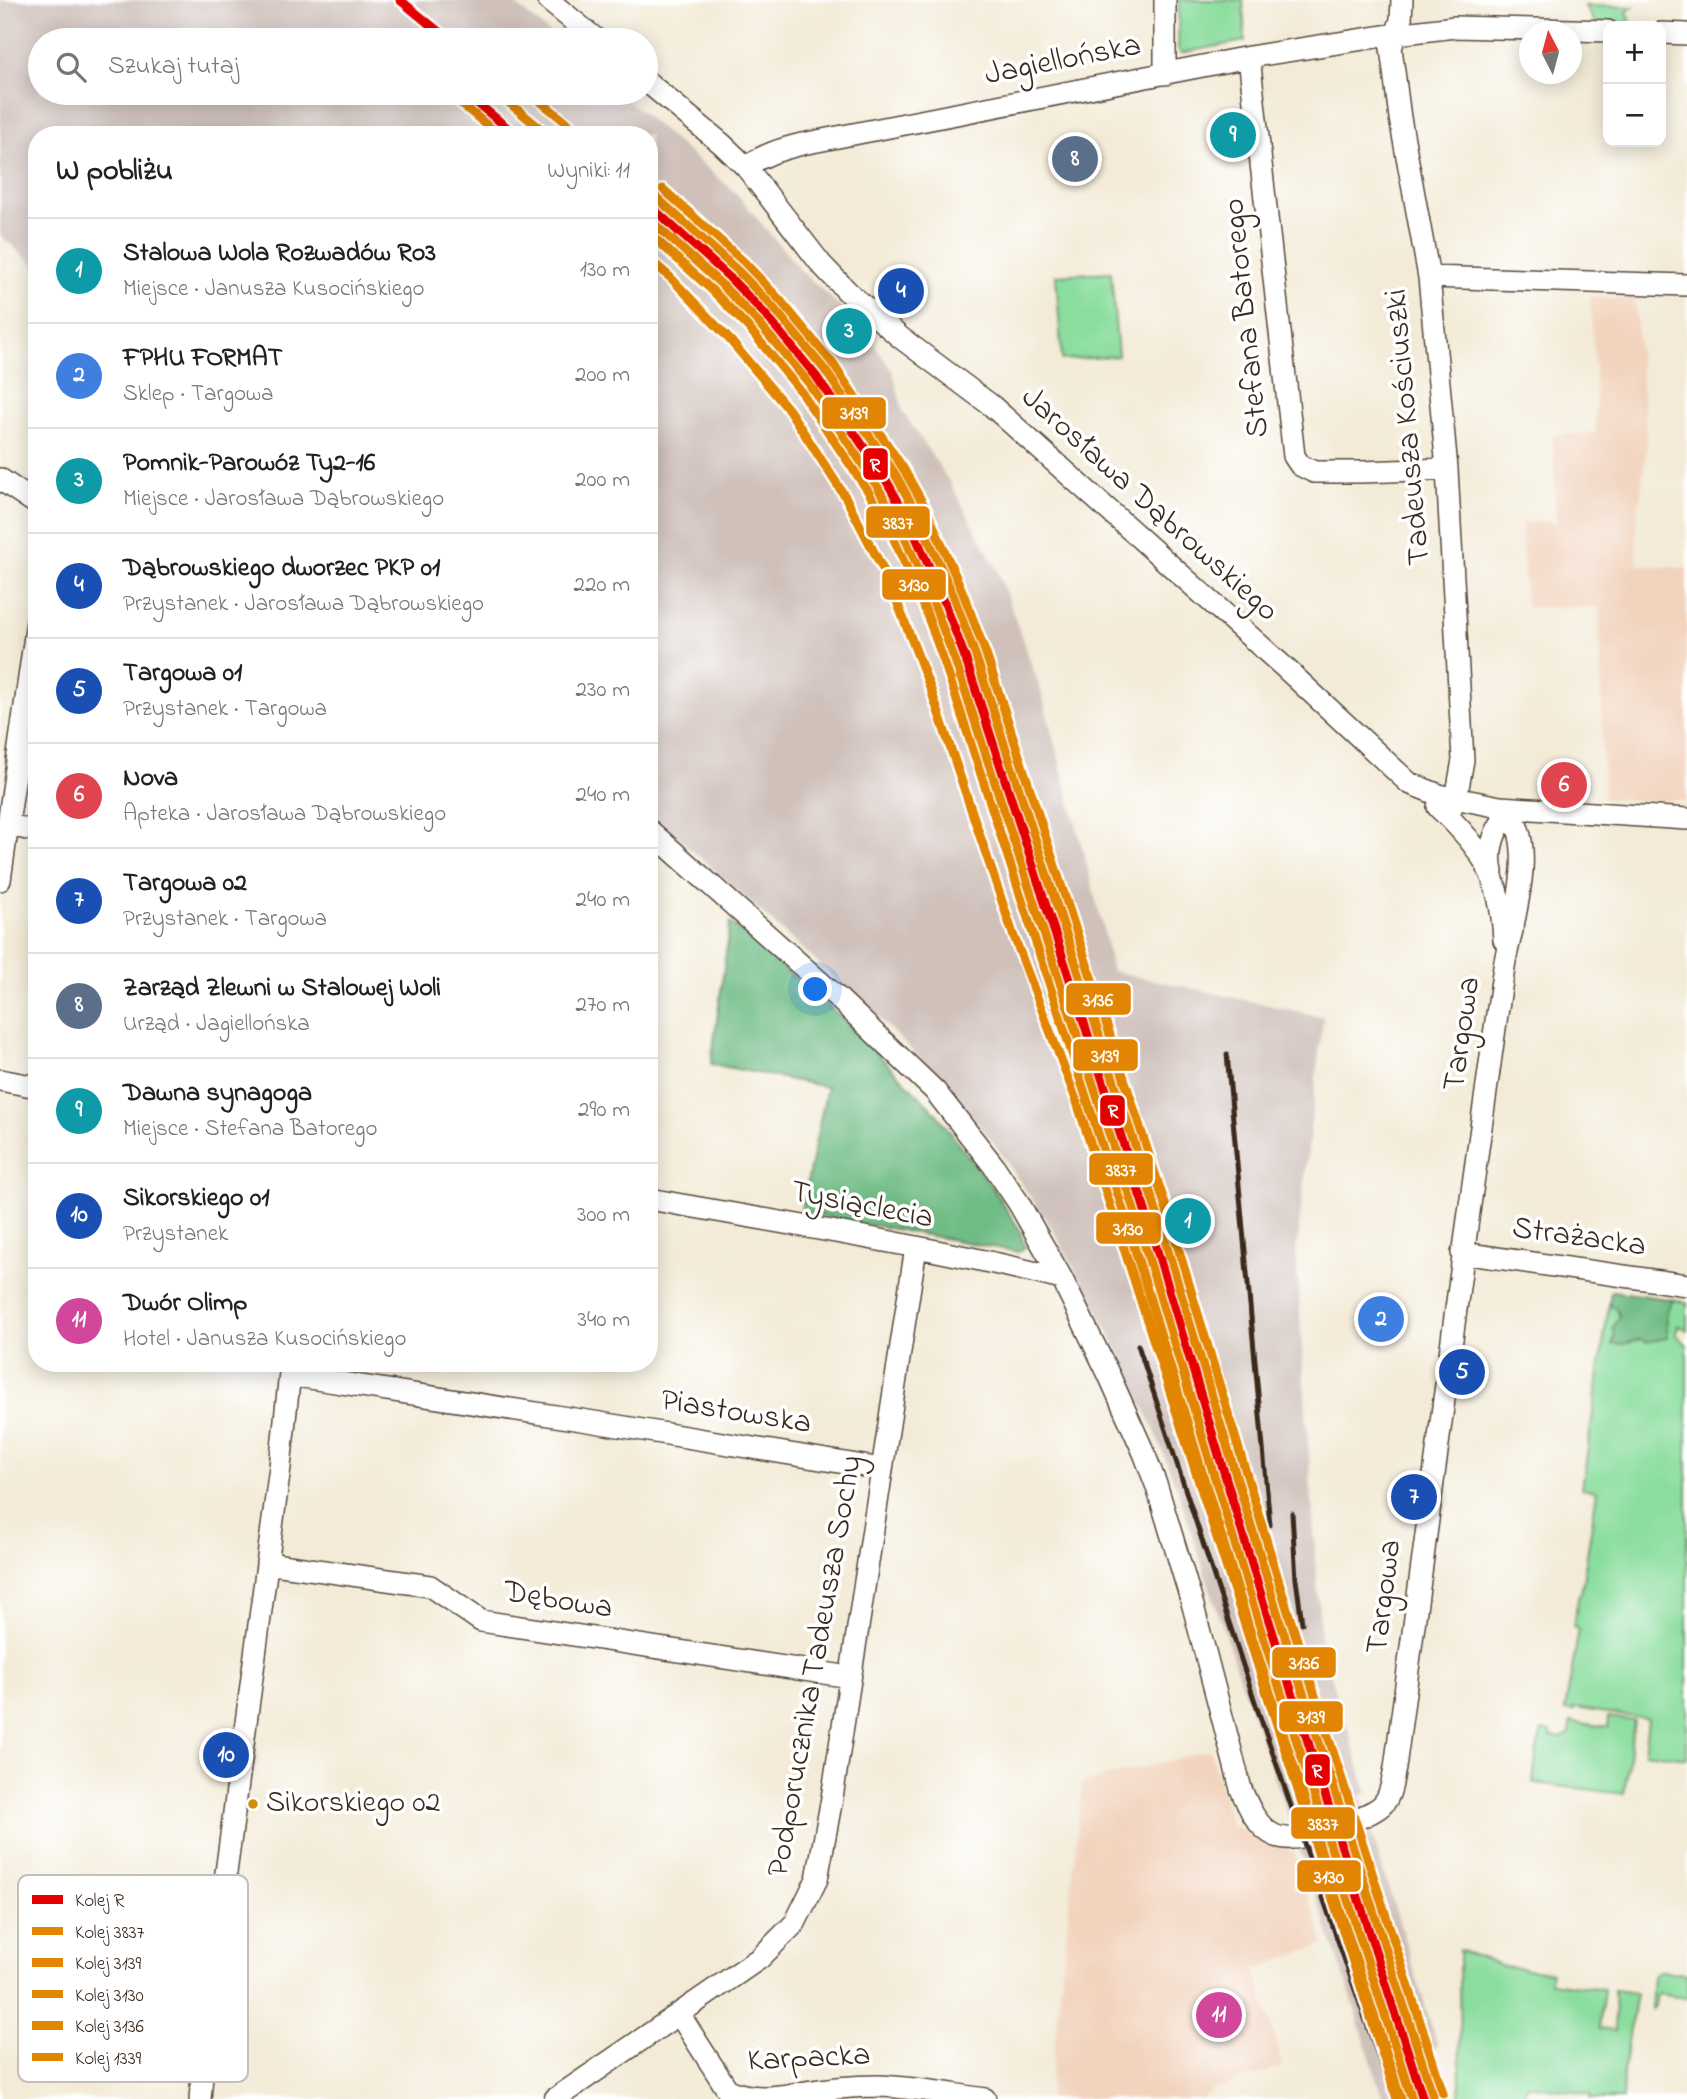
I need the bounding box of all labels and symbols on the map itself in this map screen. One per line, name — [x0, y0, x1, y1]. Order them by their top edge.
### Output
north arrow — [1519, 21, 1582, 84]
street label: Jagiellońska — [981, 23, 1145, 99]
pin: 9 — [1210, 109, 1256, 161]
pin: 8 — [1052, 133, 1098, 185]
street label: Stefana Batorego — [1211, 196, 1283, 440]
pin: 4 — [878, 265, 924, 317]
street label: Tadeusza Kościuszki — [1374, 287, 1444, 567]
pin: 3 — [826, 305, 872, 357]
street label: Jarosława Dąbrowskiego — [1009, 376, 1289, 634]
line badge: 3139 — [821, 396, 887, 430]
text: 3139 — [839, 401, 868, 428]
line badge: R — [862, 447, 889, 481]
text: R — [870, 453, 881, 480]
line badge: 3837 — [865, 505, 931, 539]
text: 3837 — [882, 511, 913, 538]
line badge: 3130 — [881, 568, 947, 601]
text: 3130 — [898, 573, 930, 600]
pin: 6 — [1541, 759, 1587, 811]
your location — [798, 972, 832, 1006]
street label: Targowa — [1432, 974, 1494, 1094]
line badge: 3136 — [1065, 982, 1132, 1016]
text: 3136 — [1082, 988, 1114, 1015]
line badge: 3139 — [1072, 1038, 1139, 1072]
text: 3139 — [1090, 1044, 1119, 1071]
line badge: R — [1099, 1094, 1126, 1127]
text: R — [1108, 1099, 1119, 1126]
line badge: 3837 — [1088, 1152, 1154, 1186]
text: 3837 — [1105, 1158, 1136, 1185]
street label: Tysiąclecia — [787, 1169, 937, 1243]
pin: 1 — [1165, 1195, 1211, 1247]
street label: Strażacka — [1509, 1205, 1649, 1271]
line badge: 3130 — [1095, 1211, 1162, 1245]
text: 3130 — [1112, 1217, 1144, 1244]
pin: 2 — [1358, 1293, 1404, 1345]
pin: 5 — [1439, 1346, 1485, 1398]
street label: Piastowska — [657, 1378, 815, 1448]
street label: Podporucznika Tadeusza Sochy — [756, 1451, 876, 1881]
pin: 7 — [1391, 1471, 1437, 1523]
street label: Targowa — [1355, 1537, 1415, 1657]
street label: Dębowa — [499, 1569, 616, 1633]
line badge: 3136 — [1271, 1646, 1337, 1679]
text: 3136 — [1288, 1651, 1320, 1678]
line badge: 3139 — [1278, 1700, 1344, 1733]
text: 3139 — [1296, 1705, 1325, 1732]
pin: 10 — [203, 1729, 249, 1781]
line badge: R — [1304, 1753, 1331, 1787]
text: R — [1312, 1759, 1323, 1786]
place label: Sikorskiego 02 — [266, 1782, 441, 1826]
marker: Sikorskiego 02 — [246, 1797, 260, 1811]
line badge: 3837 — [1290, 1806, 1356, 1840]
text: 3837 — [1307, 1812, 1338, 1839]
line badge: 3130 — [1296, 1859, 1362, 1893]
text: 3130 — [1313, 1865, 1345, 1892]
legend — [18, 1875, 248, 2082]
text: Kolej R — [75, 1888, 125, 1915]
text: Kolej 3837 — [75, 1920, 145, 1947]
text: Kolej 3139 — [75, 1951, 142, 1978]
text: Kolej 3130 — [75, 1983, 144, 2010]
pin: 11 — [1196, 1989, 1242, 2041]
text: Kolej 3136 — [75, 2014, 144, 2041]
street label: Karpacka — [746, 2032, 872, 2086]
text: Kolej 1339 — [75, 2046, 142, 2073]

